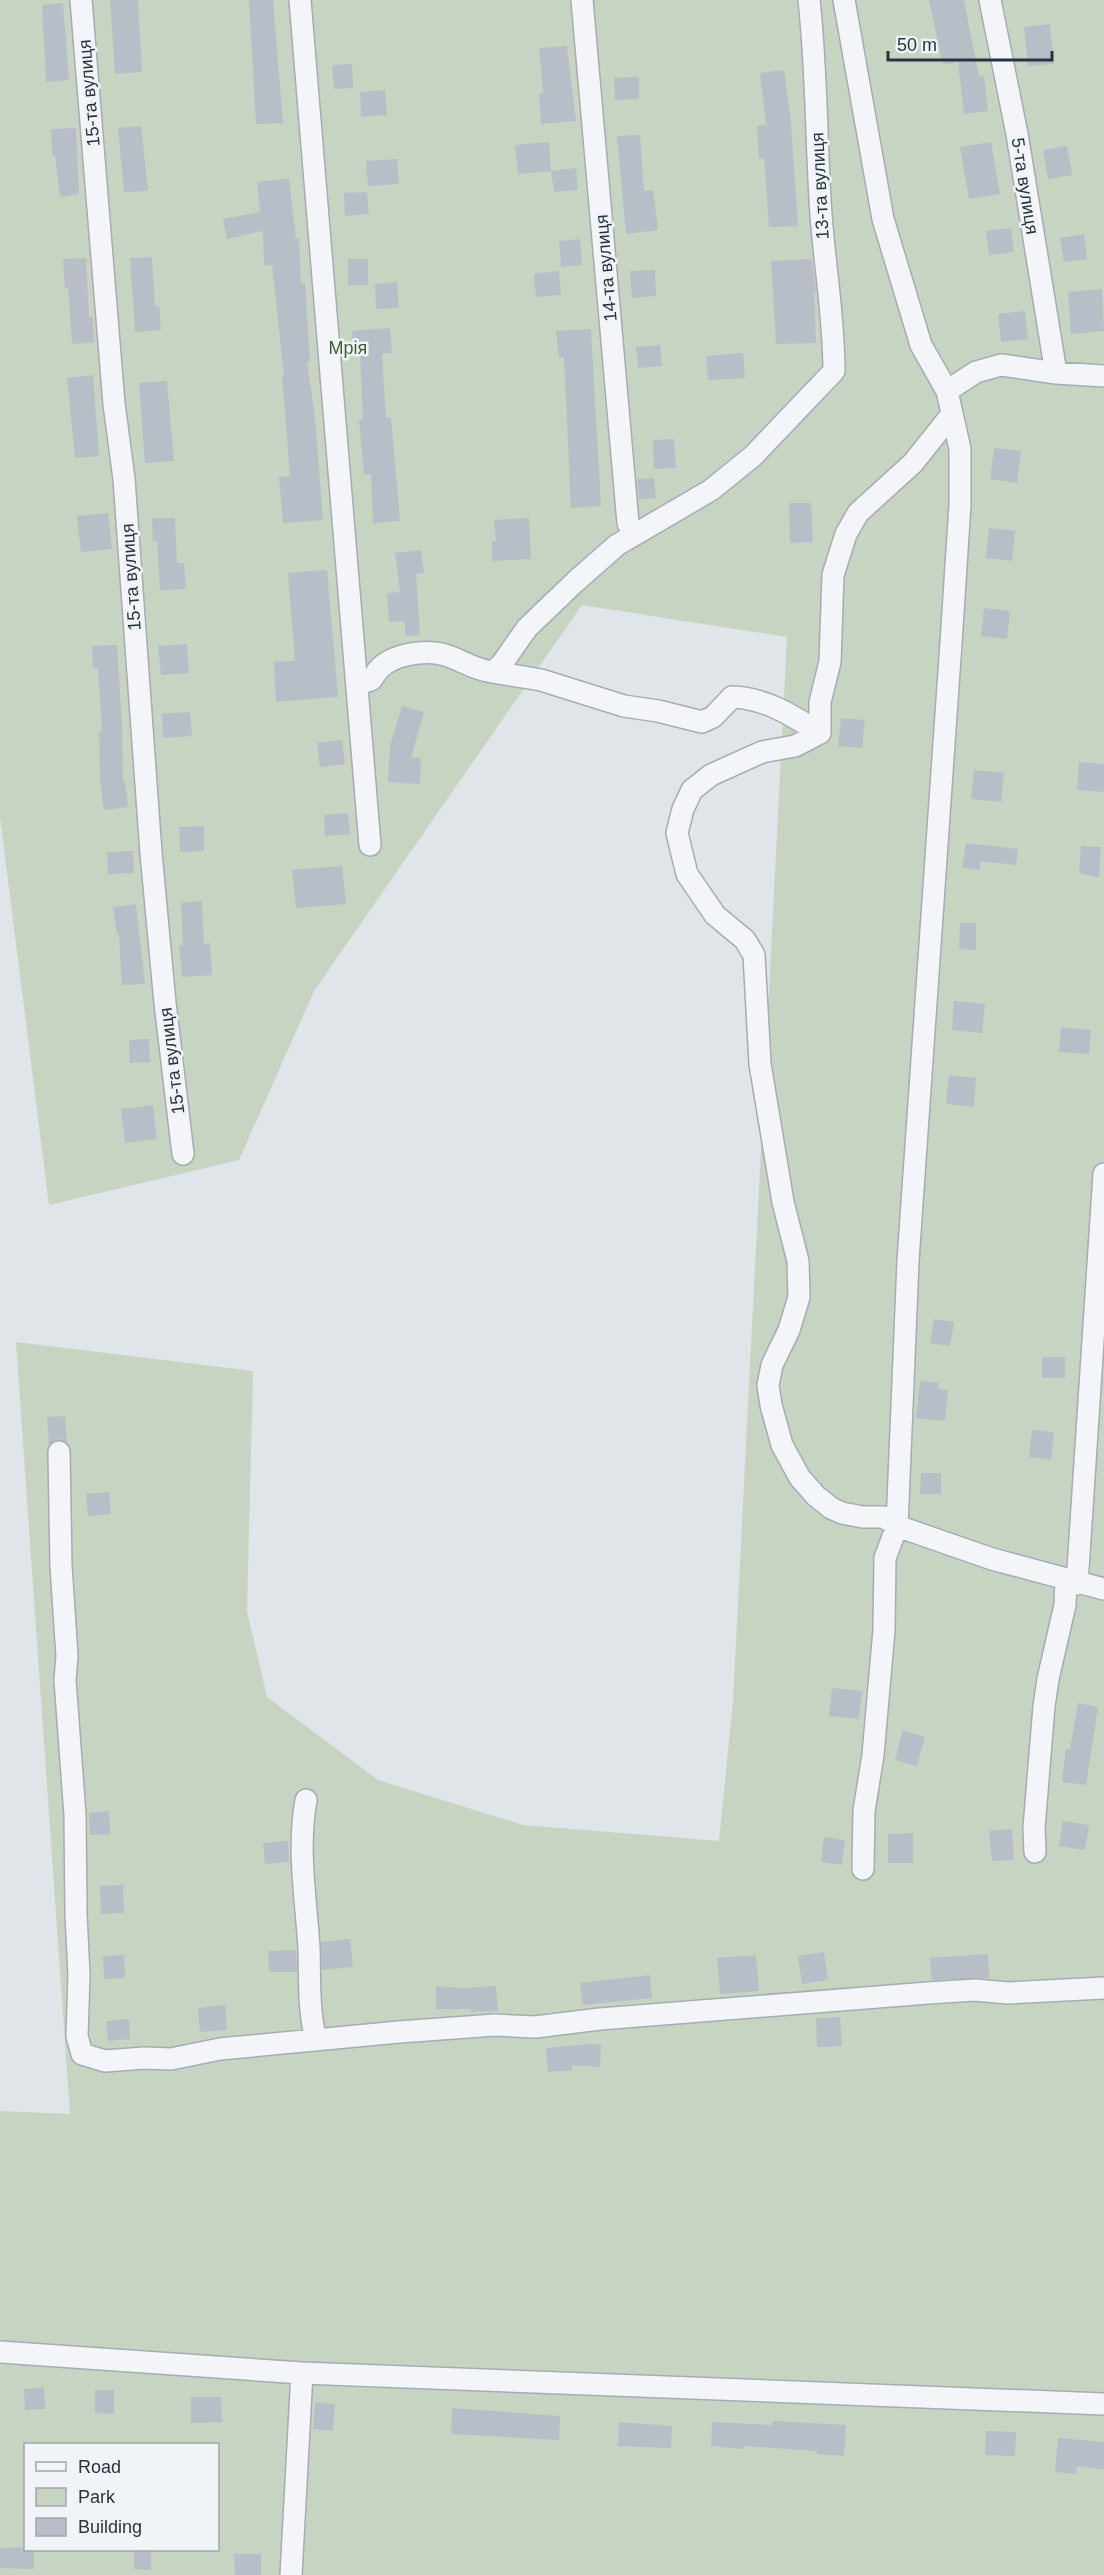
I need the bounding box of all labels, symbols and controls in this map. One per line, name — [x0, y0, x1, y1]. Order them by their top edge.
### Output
scale bar — [888, 24, 1052, 62]
text: 50 m — [897, 35, 937, 55]
street label: 15-та вулиця — [74, 39, 104, 147]
street label: 13-та вулиця — [807, 132, 833, 240]
street label: 5-та вулиця — [1008, 136, 1042, 236]
street label: 14-та вулиця — [591, 214, 621, 322]
park label: Мрія — [329, 338, 367, 358]
street label: 15-та вулиця — [117, 523, 145, 631]
street label: 15-та вулиця — [156, 1006, 188, 1116]
legend — [24, 2443, 219, 2551]
text: Road — [78, 2457, 121, 2477]
text: Park — [78, 2487, 116, 2507]
text: Building — [78, 2517, 142, 2537]

